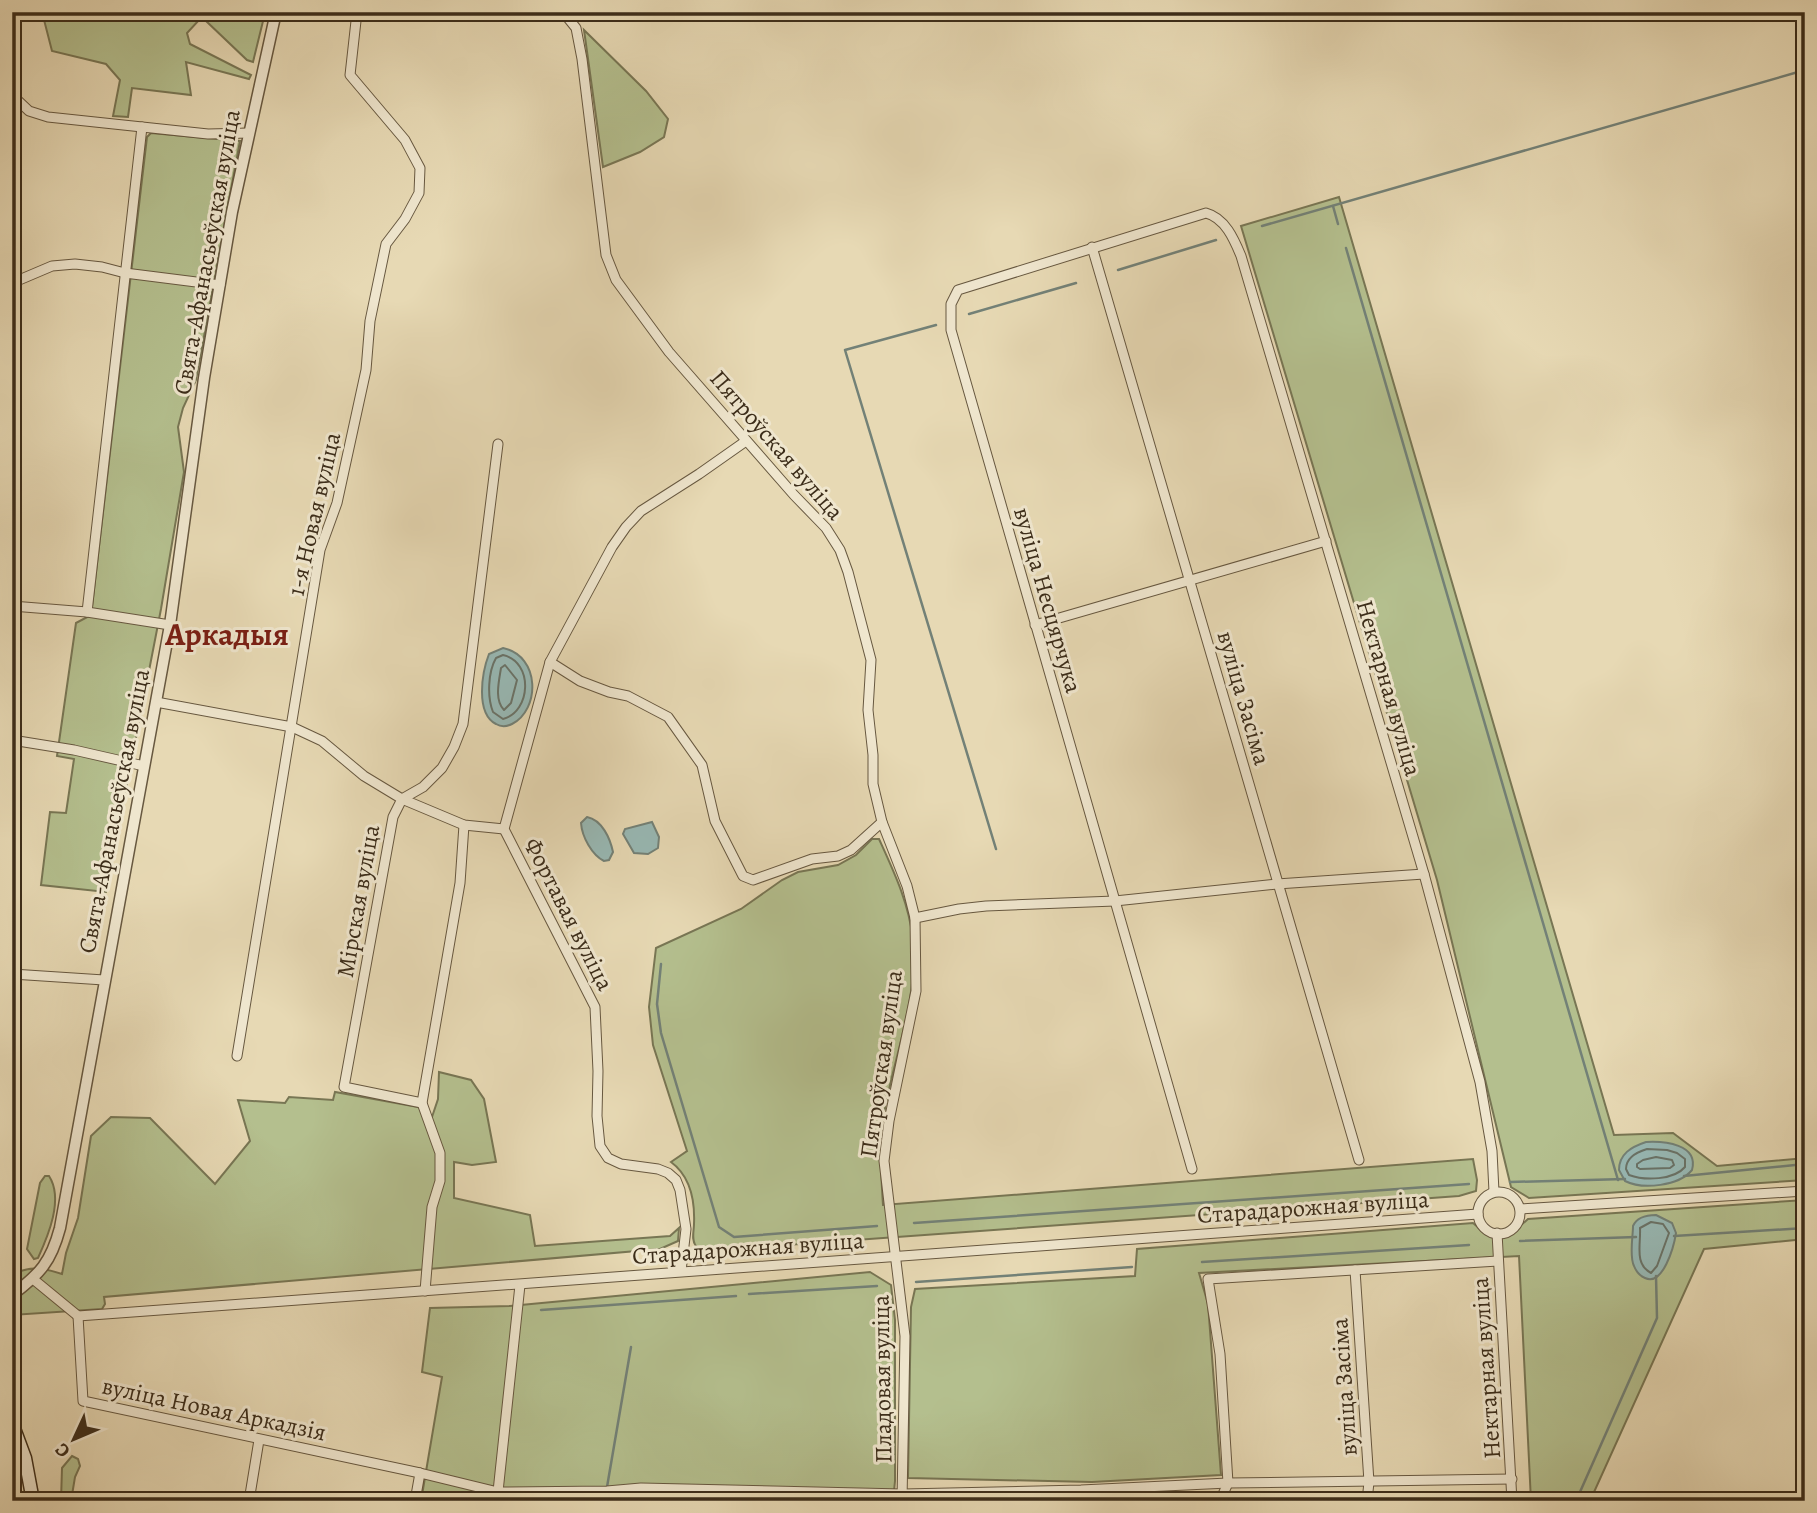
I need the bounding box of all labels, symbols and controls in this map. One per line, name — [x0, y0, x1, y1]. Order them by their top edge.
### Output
street label: Свята-Афанасьеўская вуліца — [166, 107, 248, 397]
street label: Пятроўская вуліца — [703, 363, 851, 527]
street label: 1-я Новая вуліца — [280, 429, 348, 599]
street label: вуліца Несцярчука — [1006, 503, 1090, 697]
street label: Нектарная вуліца — [1349, 596, 1429, 780]
district label: Аркадыя — [164, 612, 289, 656]
street label: вуліца Засіма — [1210, 627, 1278, 769]
street label: Свята-Афанасьеўская вуліца — [71, 666, 157, 956]
street label: Мірская вуліца — [329, 822, 387, 980]
street label: Фортавая вуліца — [517, 832, 621, 996]
street label: Пятроўская вуліца — [852, 968, 910, 1160]
street label: Старадарожная вуліца — [1196, 1183, 1430, 1231]
street label: Старадарожная вуліца — [631, 1224, 865, 1272]
street label: Нектарная вуліца — [1464, 1276, 1508, 1460]
street label: Пладовая вуліца — [865, 1295, 899, 1463]
street label: вуліца Засіма — [1323, 1317, 1365, 1457]
street label: вуліца Новая Аркадзія — [99, 1370, 329, 1448]
north arrow — [38, 1404, 108, 1474]
text: С — [49, 1437, 76, 1463]

